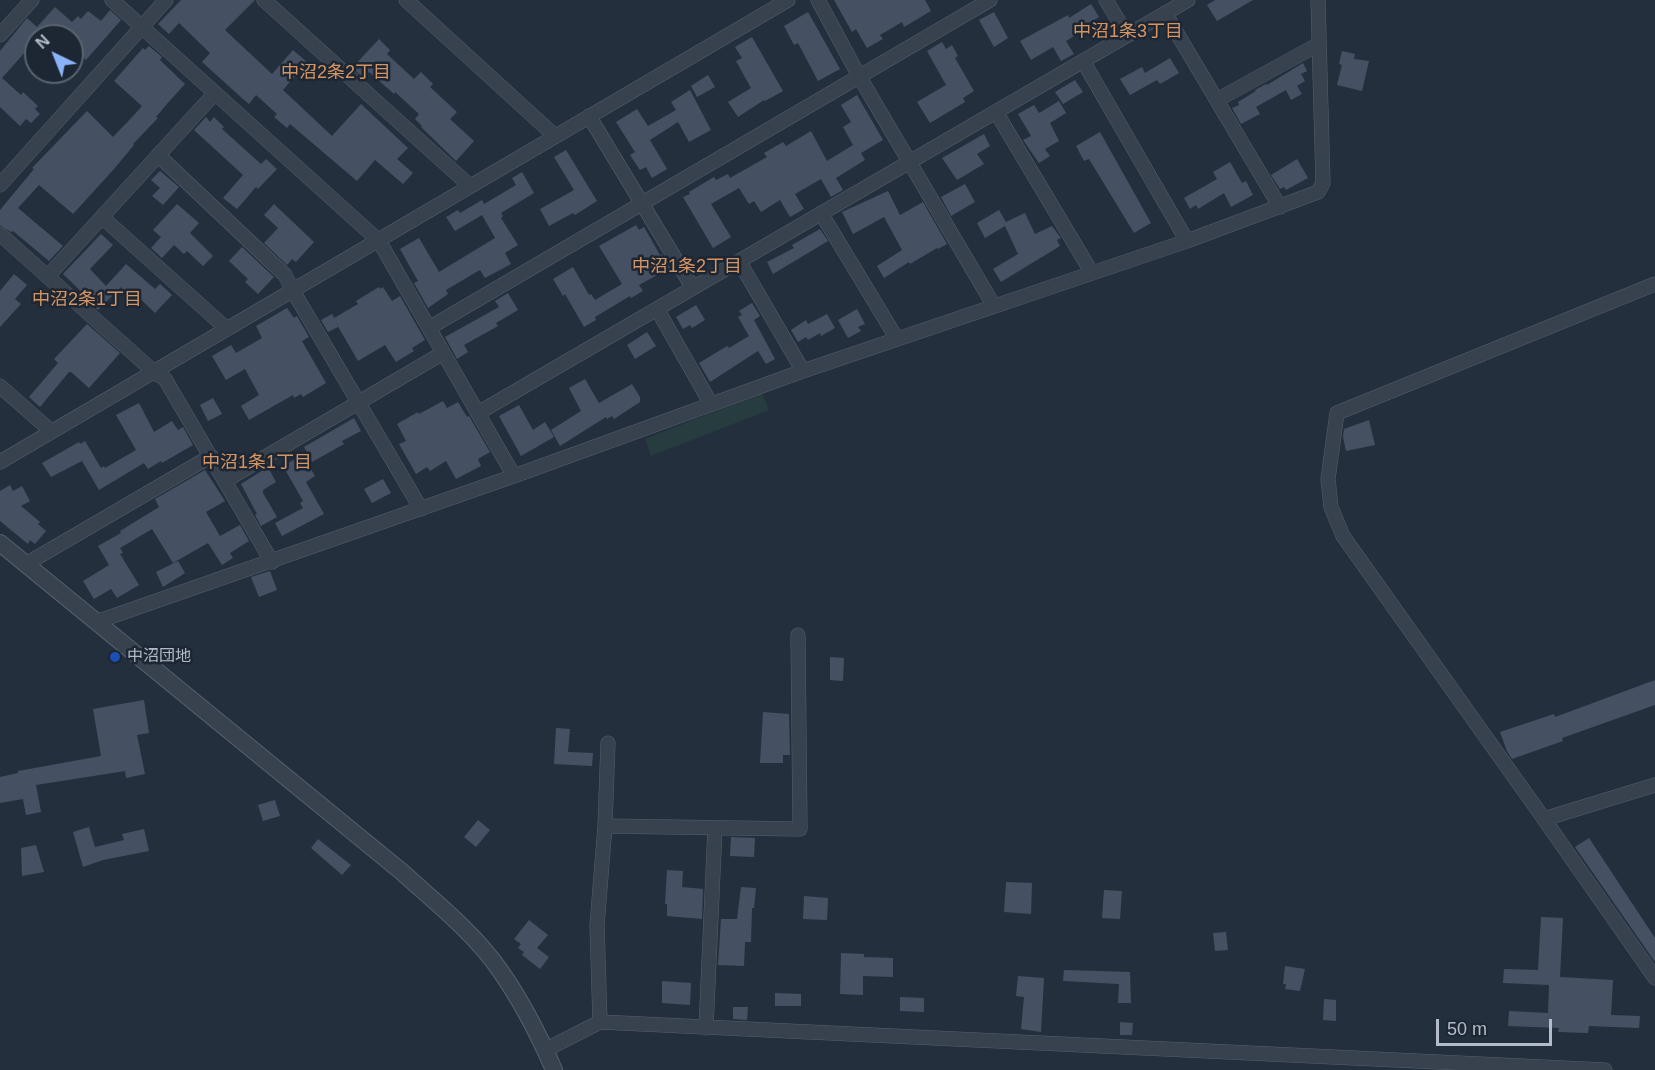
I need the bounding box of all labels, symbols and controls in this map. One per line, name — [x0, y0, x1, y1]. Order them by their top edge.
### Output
district label: 中沼1条3丁目 — [1073, 21, 1183, 43]
north arrow — [24, 24, 84, 84]
text: N — [33, 32, 53, 52]
district label: 中沼2条2丁目 — [281, 62, 391, 84]
district label: 中沼1条2丁目 — [632, 256, 742, 278]
district label: 中沼2条1丁目 — [32, 289, 142, 311]
district label: 中沼1条1丁目 — [202, 452, 312, 474]
place label: 中沼団地 — [127, 647, 191, 667]
marker: 中沼団地 — [108, 650, 122, 664]
scale bar — [1439, 1007, 1554, 1045]
text: 50 m — [1447, 1019, 1487, 1039]

